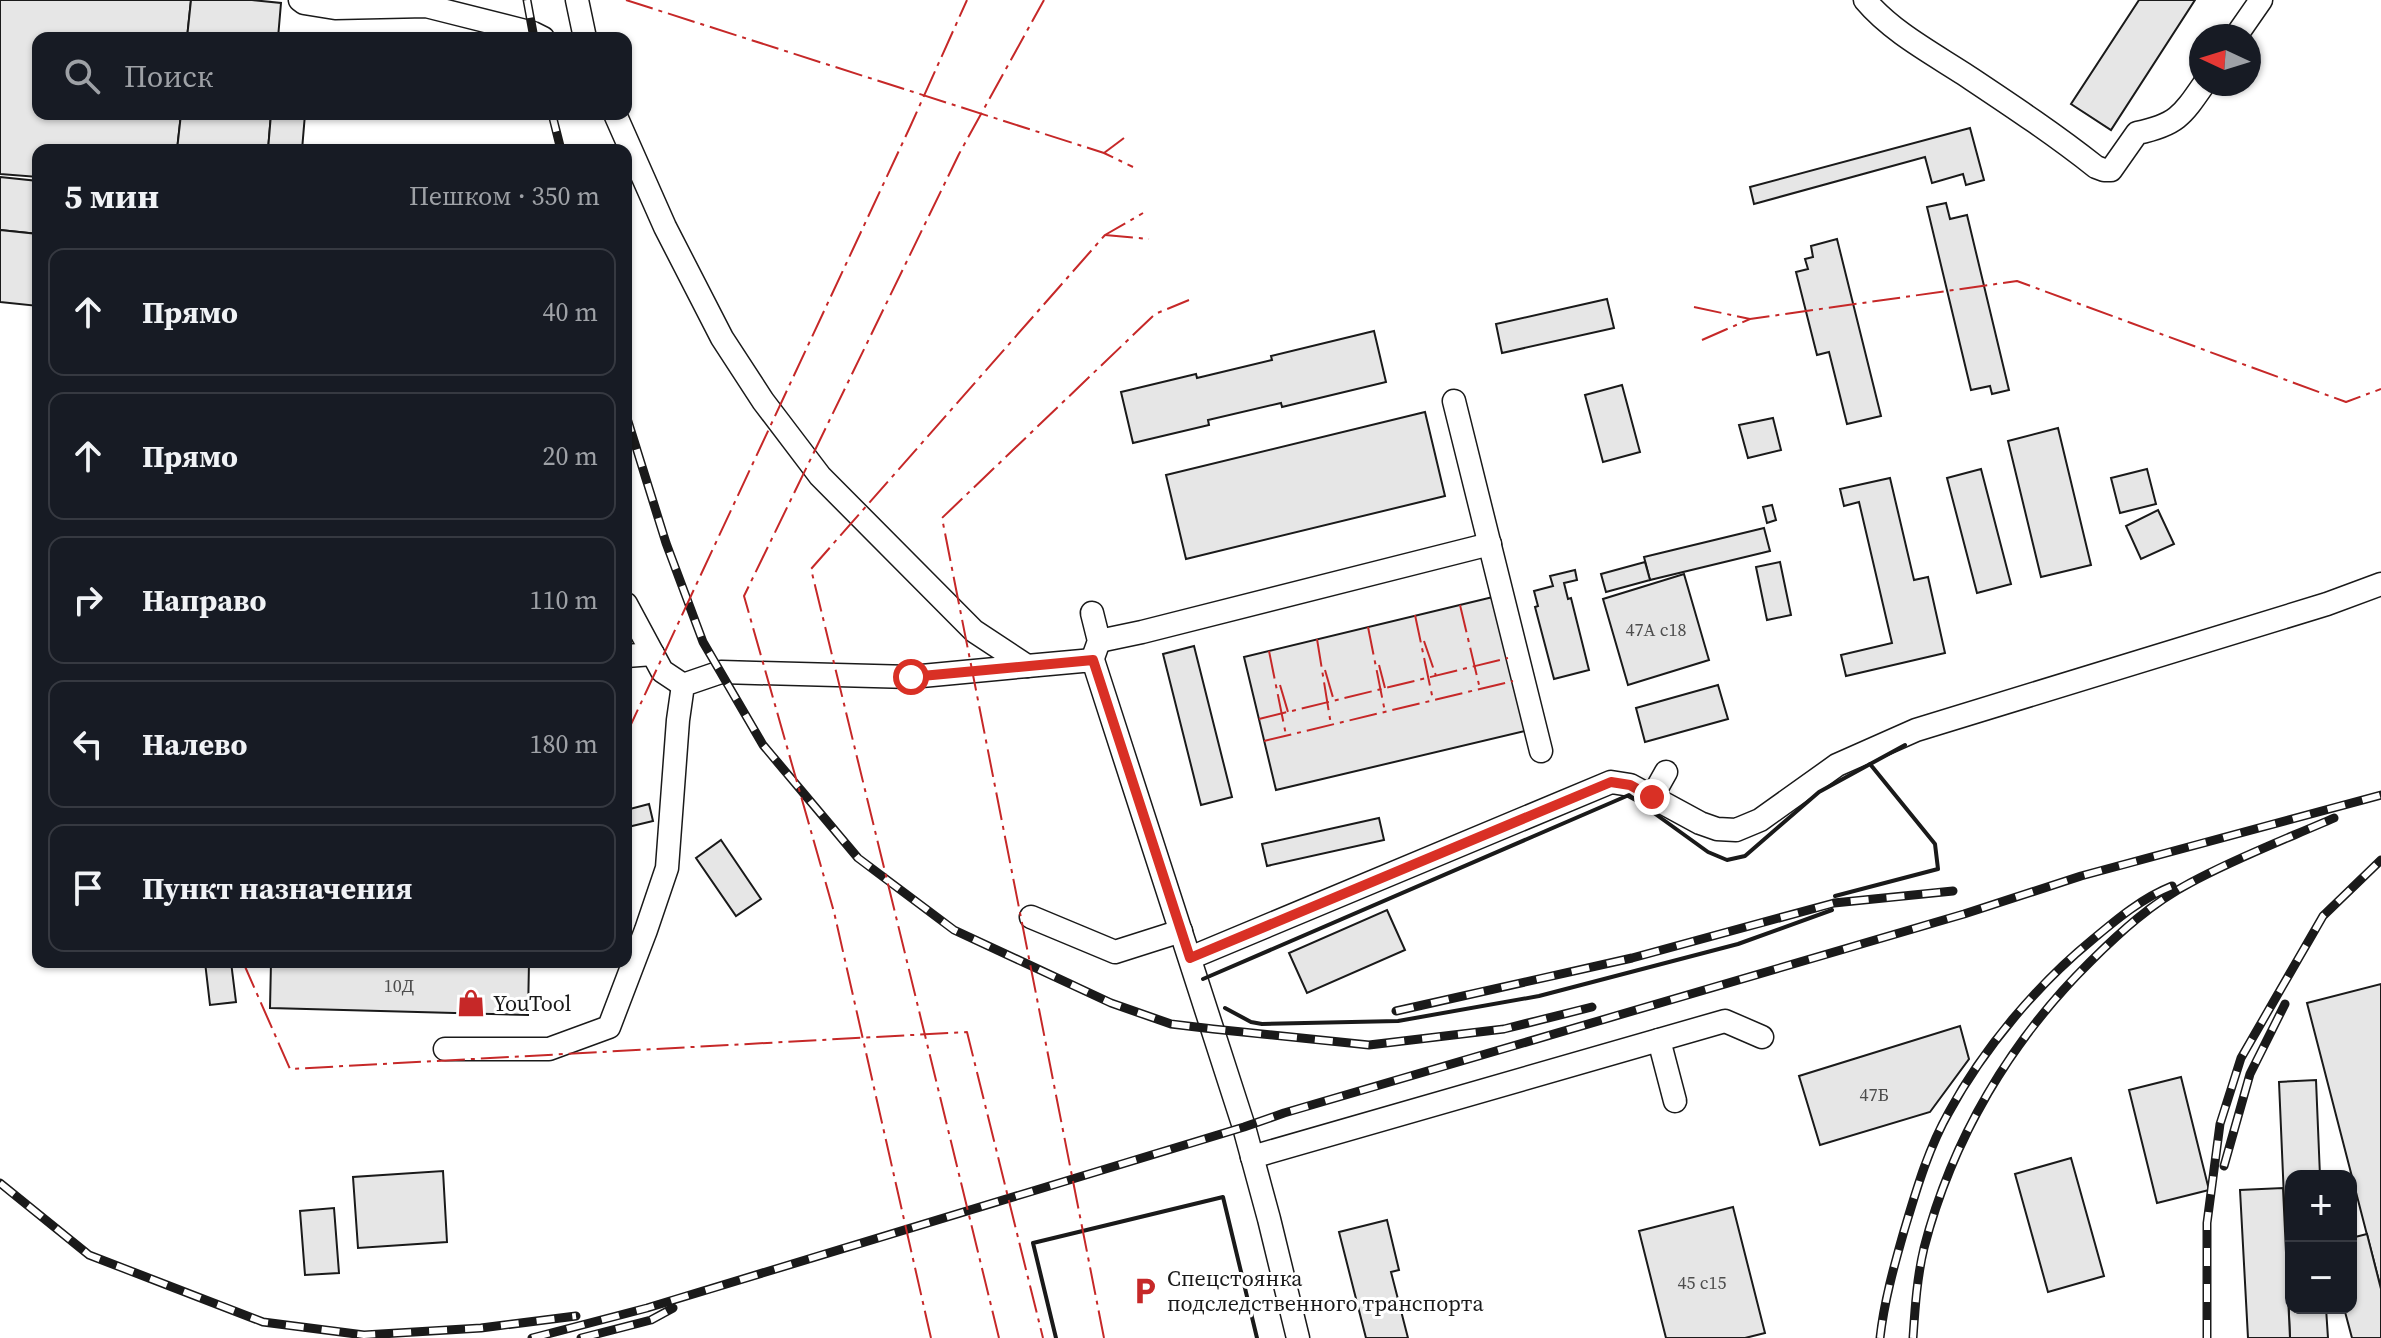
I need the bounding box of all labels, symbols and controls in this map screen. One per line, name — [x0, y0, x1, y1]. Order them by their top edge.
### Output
north arrow — [2189, 24, 2261, 96]
search box — [32, 32, 632, 120]
icon: search — [60, 54, 104, 98]
text: Поиск — [124, 56, 213, 97]
text: 5 мин — [64, 173, 159, 219]
text: Пешком · 350 m — [409, 178, 600, 214]
icon: ahead — [66, 290, 110, 334]
text: Прямо — [142, 292, 238, 333]
text: 40 m — [543, 294, 598, 330]
icon: ahead — [66, 434, 110, 478]
text: Прямо — [142, 436, 238, 477]
text: 20 m — [543, 438, 598, 474]
icon: right — [66, 578, 110, 622]
text: Направо — [142, 580, 266, 621]
text: 110 m — [530, 582, 598, 618]
house number: 47А с18 — [1626, 617, 1686, 642]
route start — [893, 659, 929, 695]
icon: left — [66, 722, 110, 766]
text: Налево — [142, 724, 247, 765]
text: 180 m — [530, 726, 598, 762]
route end — [1634, 779, 1670, 815]
icon: arrive — [66, 866, 110, 910]
text: Пункт назначения — [142, 868, 412, 909]
house number: 10Д — [384, 973, 414, 998]
shop icon: YouTool — [456, 988, 486, 1018]
place label: YouTool — [493, 988, 571, 1018]
house number: 47Б — [1859, 1082, 1889, 1107]
map controls — [2285, 1170, 2357, 1314]
button: + — [2285, 1170, 2357, 1242]
button: − — [2285, 1242, 2357, 1314]
place label: Спецстоянка подследственного транспорта — [1167, 1263, 1484, 1318]
house number: 45 с15 — [1678, 1270, 1726, 1295]
parking icon: Спецстоянка подследственного транспорта — [1130, 1276, 1160, 1306]

